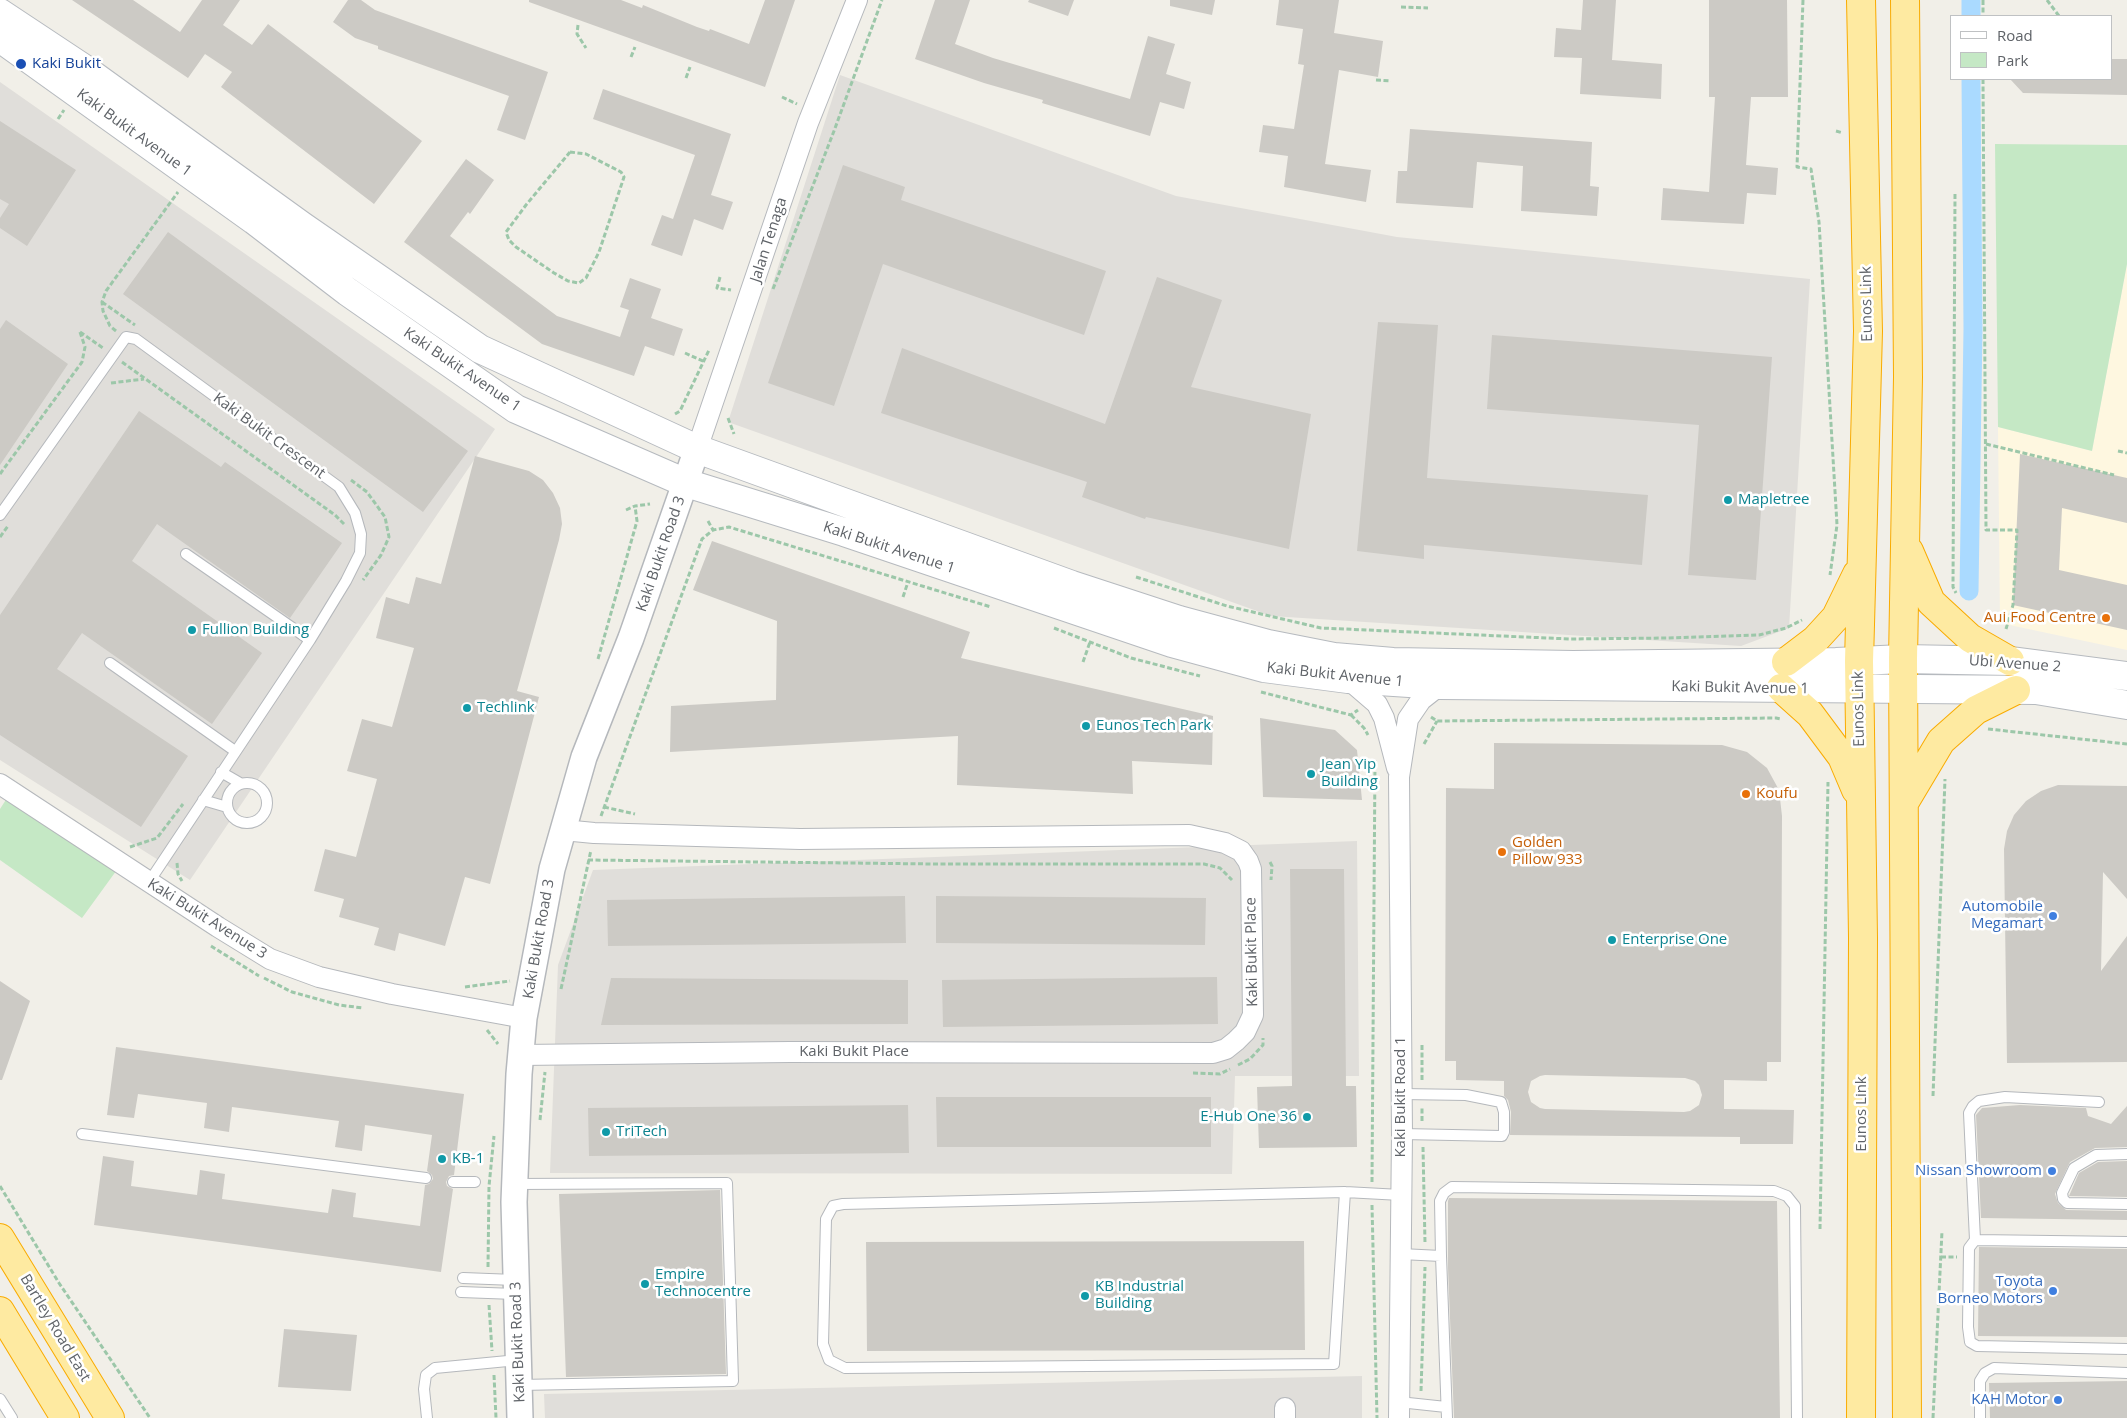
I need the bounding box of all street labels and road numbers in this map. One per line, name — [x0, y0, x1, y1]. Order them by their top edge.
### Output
street label: Kaki Bukit Avenue 1 — [73, 85, 195, 181]
street label: Jalan Tenaga — [747, 195, 791, 285]
street label: Eunos Link — [1857, 266, 1877, 342]
street label: Kaki Bukit Avenue 1 — [400, 324, 524, 416]
street label: Kaki Bukit Crescent — [209, 389, 329, 483]
street label: Kaki Bukit Road 3 — [633, 494, 689, 614]
street label: Kaki Bukit Avenue 1 — [821, 518, 957, 578]
street label: Ubi Avenue 2 — [1968, 652, 2062, 676]
street label: Kaki Bukit Avenue 1 — [1266, 659, 1404, 691]
street label: Eunos Link — [1849, 671, 1869, 747]
street label: Kaki Bukit Avenue 1 — [1671, 678, 1809, 698]
street label: Kaki Bukit Avenue 3 — [144, 875, 270, 963]
street label: Kaki Bukit Road 3 — [520, 878, 558, 1000]
street label: Kaki Bukit Place — [1242, 897, 1262, 1007]
street label: Kaki Bukit Road 1 — [1392, 1036, 1410, 1158]
street label: Kaki Bukit Place — [799, 1043, 909, 1061]
street label: Eunos Link — [1853, 1076, 1871, 1152]
street label: Bartley Road East — [16, 1271, 94, 1385]
street label: Kaki Bukit Road 3 — [507, 1281, 529, 1403]

